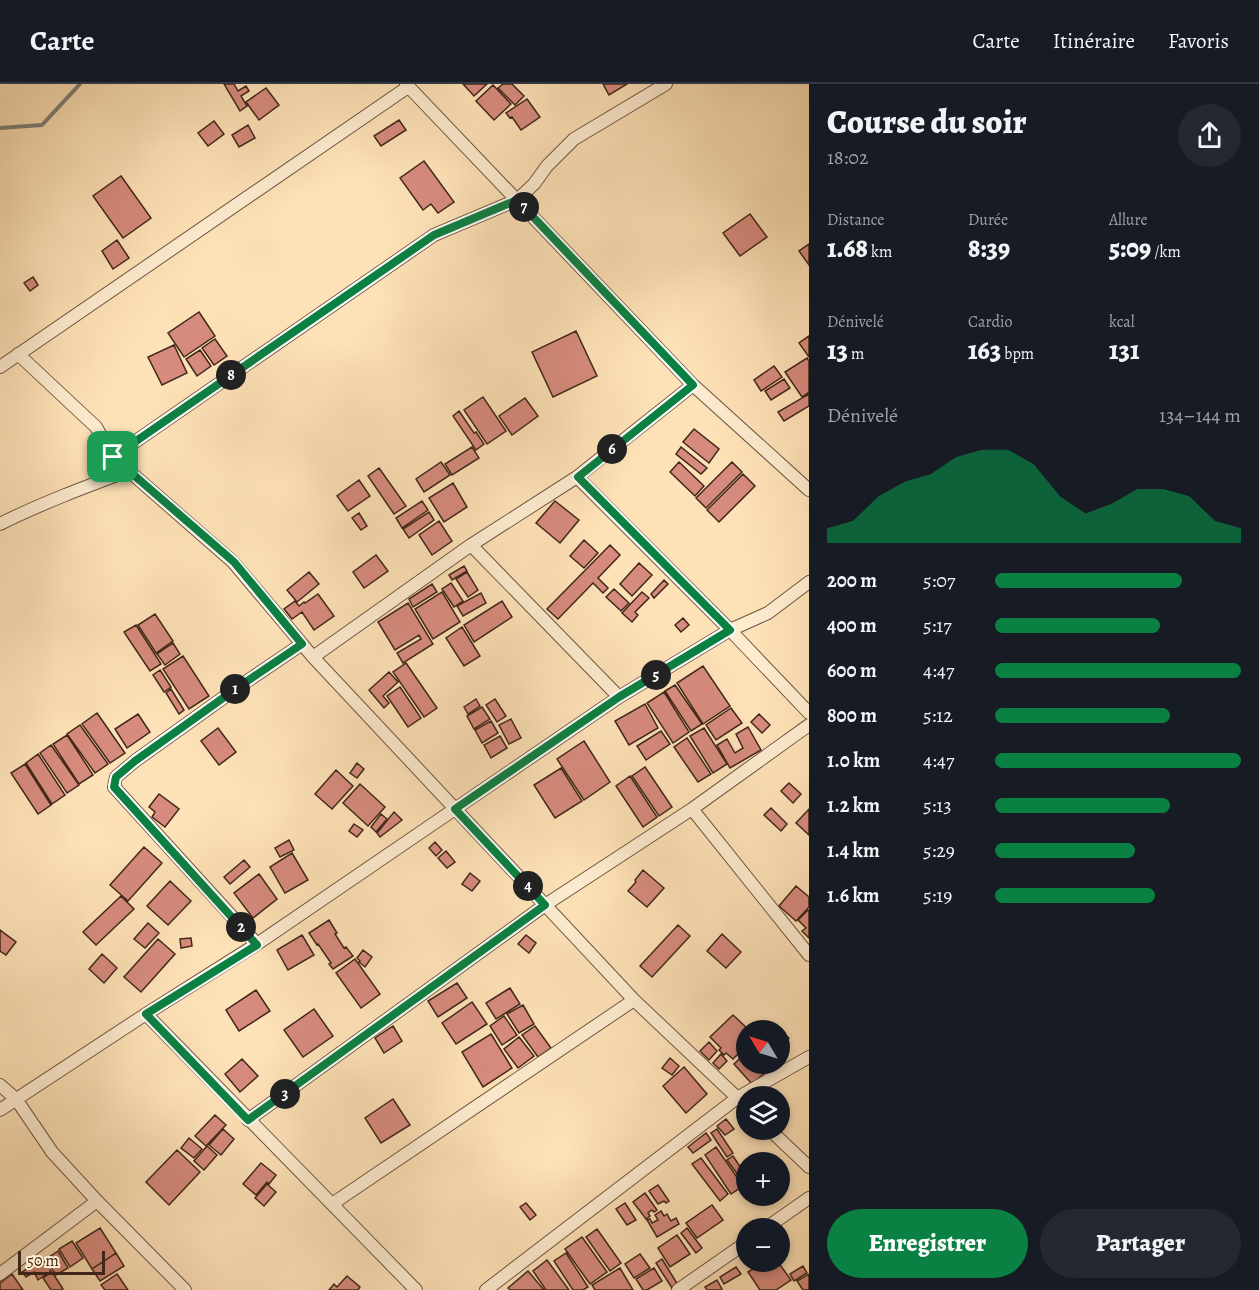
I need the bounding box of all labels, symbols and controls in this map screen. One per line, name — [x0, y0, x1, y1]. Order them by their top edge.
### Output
text: Carte — [30, 22, 95, 60]
text: Carte — [972, 27, 1020, 55]
text: Itinéraire — [1053, 27, 1135, 55]
text: Favoris — [1168, 27, 1229, 55]
text: Course du soir — [827, 99, 1027, 144]
button: share — [1178, 104, 1241, 167]
text: 18:02 — [827, 144, 868, 171]
pin: 7 — [509, 192, 539, 222]
text: 7 — [521, 196, 527, 218]
text: Distance — [827, 209, 884, 231]
text: Durée — [968, 209, 1008, 231]
text: Allure — [1109, 209, 1148, 231]
text: 1.68 — [827, 231, 868, 266]
text: 8:39 — [968, 231, 1010, 266]
text: 5:09 — [1109, 231, 1151, 266]
text: km — [868, 241, 892, 263]
text: /km — [1151, 241, 1181, 263]
text: Dénivelé — [827, 311, 884, 333]
text: Cardio — [968, 311, 1013, 333]
text: kcal — [1109, 311, 1135, 333]
text: 13 — [827, 333, 848, 368]
text: 163 — [968, 333, 1001, 368]
text: 131 — [1109, 333, 1139, 368]
text: m — [848, 343, 864, 365]
text: bpm — [1001, 343, 1034, 365]
pin: 8 — [216, 360, 246, 390]
text: 8 — [227, 364, 235, 386]
text: Dénivelé — [827, 402, 898, 429]
text: 134–144 m — [1159, 402, 1241, 429]
pin — [87, 431, 138, 482]
pin: 6 — [597, 434, 627, 464]
text: 6 — [608, 438, 616, 460]
icon: arrive — [96, 440, 129, 473]
text: 200 m — [827, 567, 877, 594]
text: 5:07 — [923, 567, 955, 594]
text: 400 m — [827, 612, 877, 639]
text: 5:17 — [923, 612, 952, 639]
text: 600 m — [827, 657, 877, 684]
text: 4:47 — [923, 657, 954, 684]
pin: 5 — [641, 660, 671, 690]
text: 5 — [653, 664, 659, 686]
pin: 1 — [220, 674, 250, 704]
text: 1 — [232, 678, 238, 700]
text: 800 m — [827, 702, 877, 729]
text: 5:12 — [923, 702, 953, 729]
text: 1.0 km — [827, 747, 880, 774]
text: 4:47 — [923, 747, 954, 774]
text: 1.2 km — [827, 792, 880, 819]
text: 5:13 — [923, 792, 952, 819]
text: 1.4 km — [827, 837, 880, 864]
text: 5:29 — [923, 837, 955, 864]
pin: 4 — [513, 871, 543, 901]
text: 4 — [524, 875, 532, 897]
text: 1.6 km — [827, 882, 880, 909]
text: 5:19 — [923, 882, 952, 909]
pin: 2 — [226, 912, 256, 942]
text: 2 — [237, 916, 245, 938]
north arrow — [736, 1020, 790, 1074]
map controls — [736, 1020, 790, 1272]
pin: 3 — [270, 1079, 300, 1109]
text: 3 — [282, 1083, 288, 1105]
button: layers — [736, 1086, 790, 1140]
button: + — [736, 1152, 790, 1206]
button: Enregistrer — [827, 1209, 1028, 1278]
button: Partager — [1040, 1209, 1241, 1278]
button: − — [736, 1218, 790, 1272]
scale bar — [18, 1248, 105, 1276]
text: 50 m — [27, 1250, 59, 1272]

